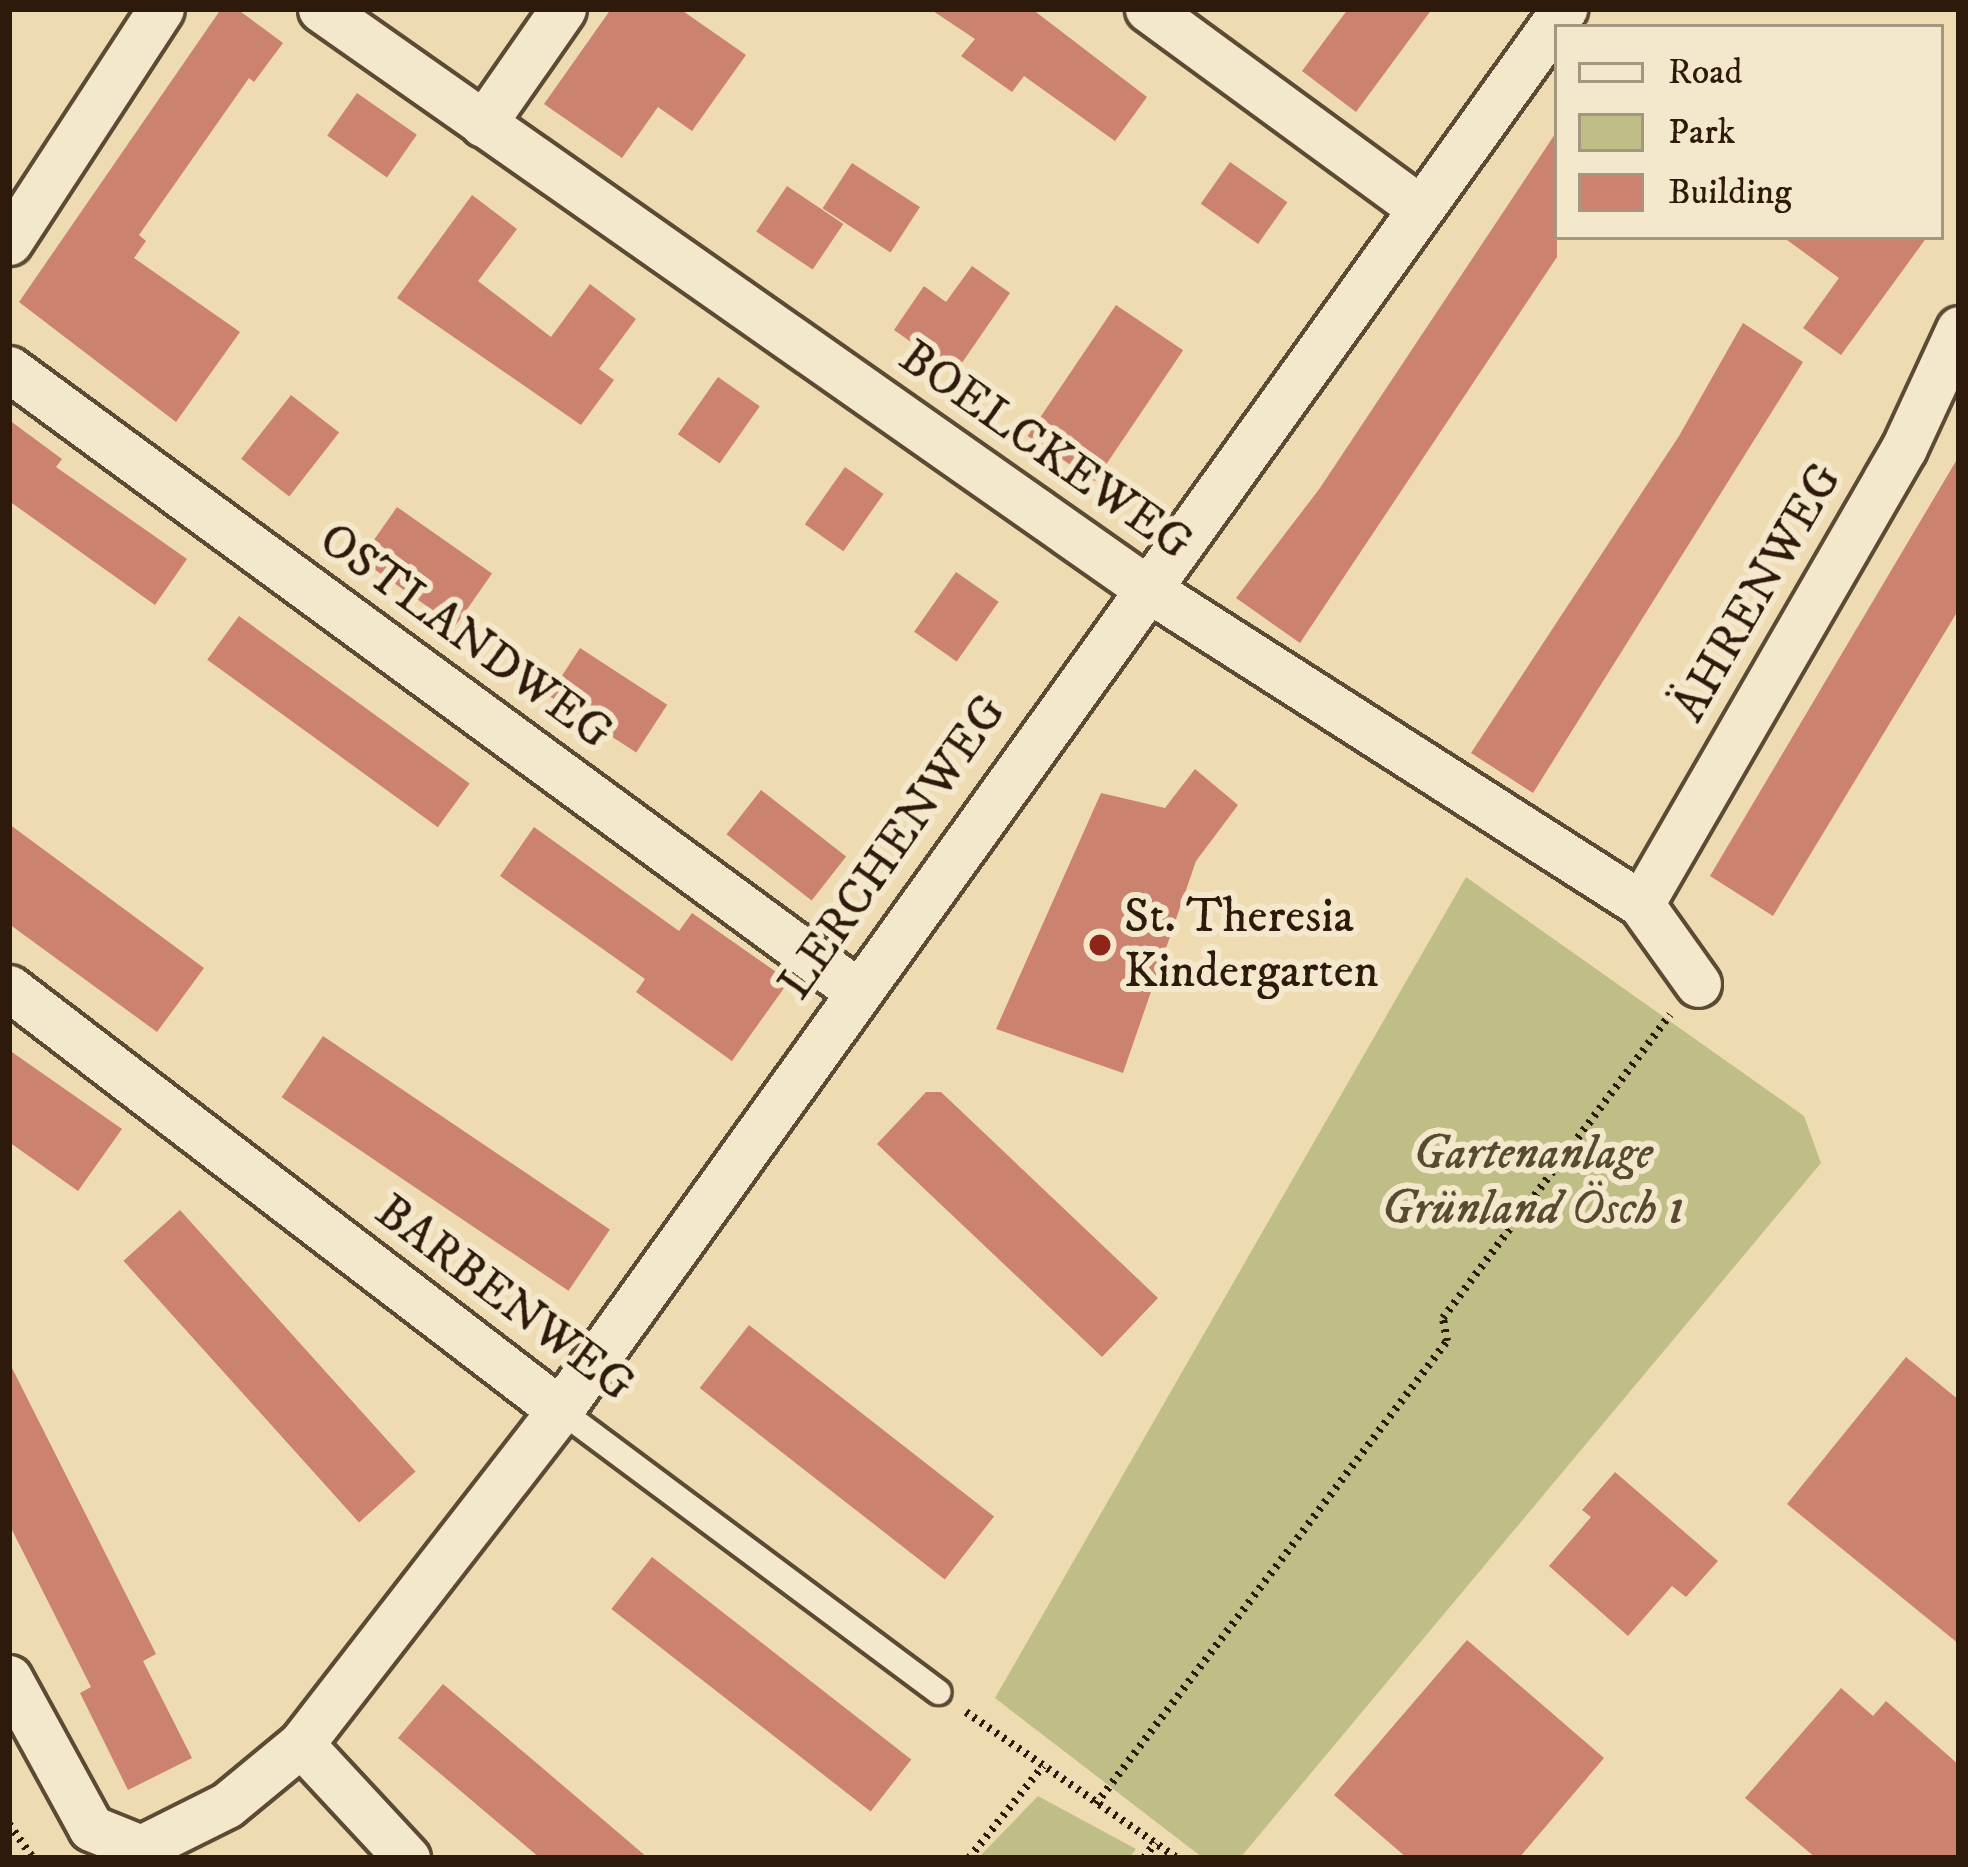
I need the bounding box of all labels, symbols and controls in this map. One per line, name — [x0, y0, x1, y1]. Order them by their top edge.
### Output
legend — [1554, 24, 1944, 240]
text: Road — [1668, 50, 1743, 95]
text: Park — [1668, 110, 1735, 155]
text: Building — [1668, 170, 1792, 215]
street label: BOELCKEWEG — [888, 329, 1202, 573]
street label: ÄHRENWEG — [1661, 454, 1855, 732]
street label: OSTLANDWEG — [307, 512, 623, 762]
street label: LERCHENWEG — [767, 685, 1019, 1011]
place label: St. Theresia Kindergarten — [1124, 888, 1379, 1001]
marker: St. Theresia Kindergarten — [1087, 932, 1113, 958]
park label: Gartenanlage Grünland Ösch 1 — [1382, 1125, 1684, 1238]
street label: BARBENWEG — [364, 1183, 644, 1415]

